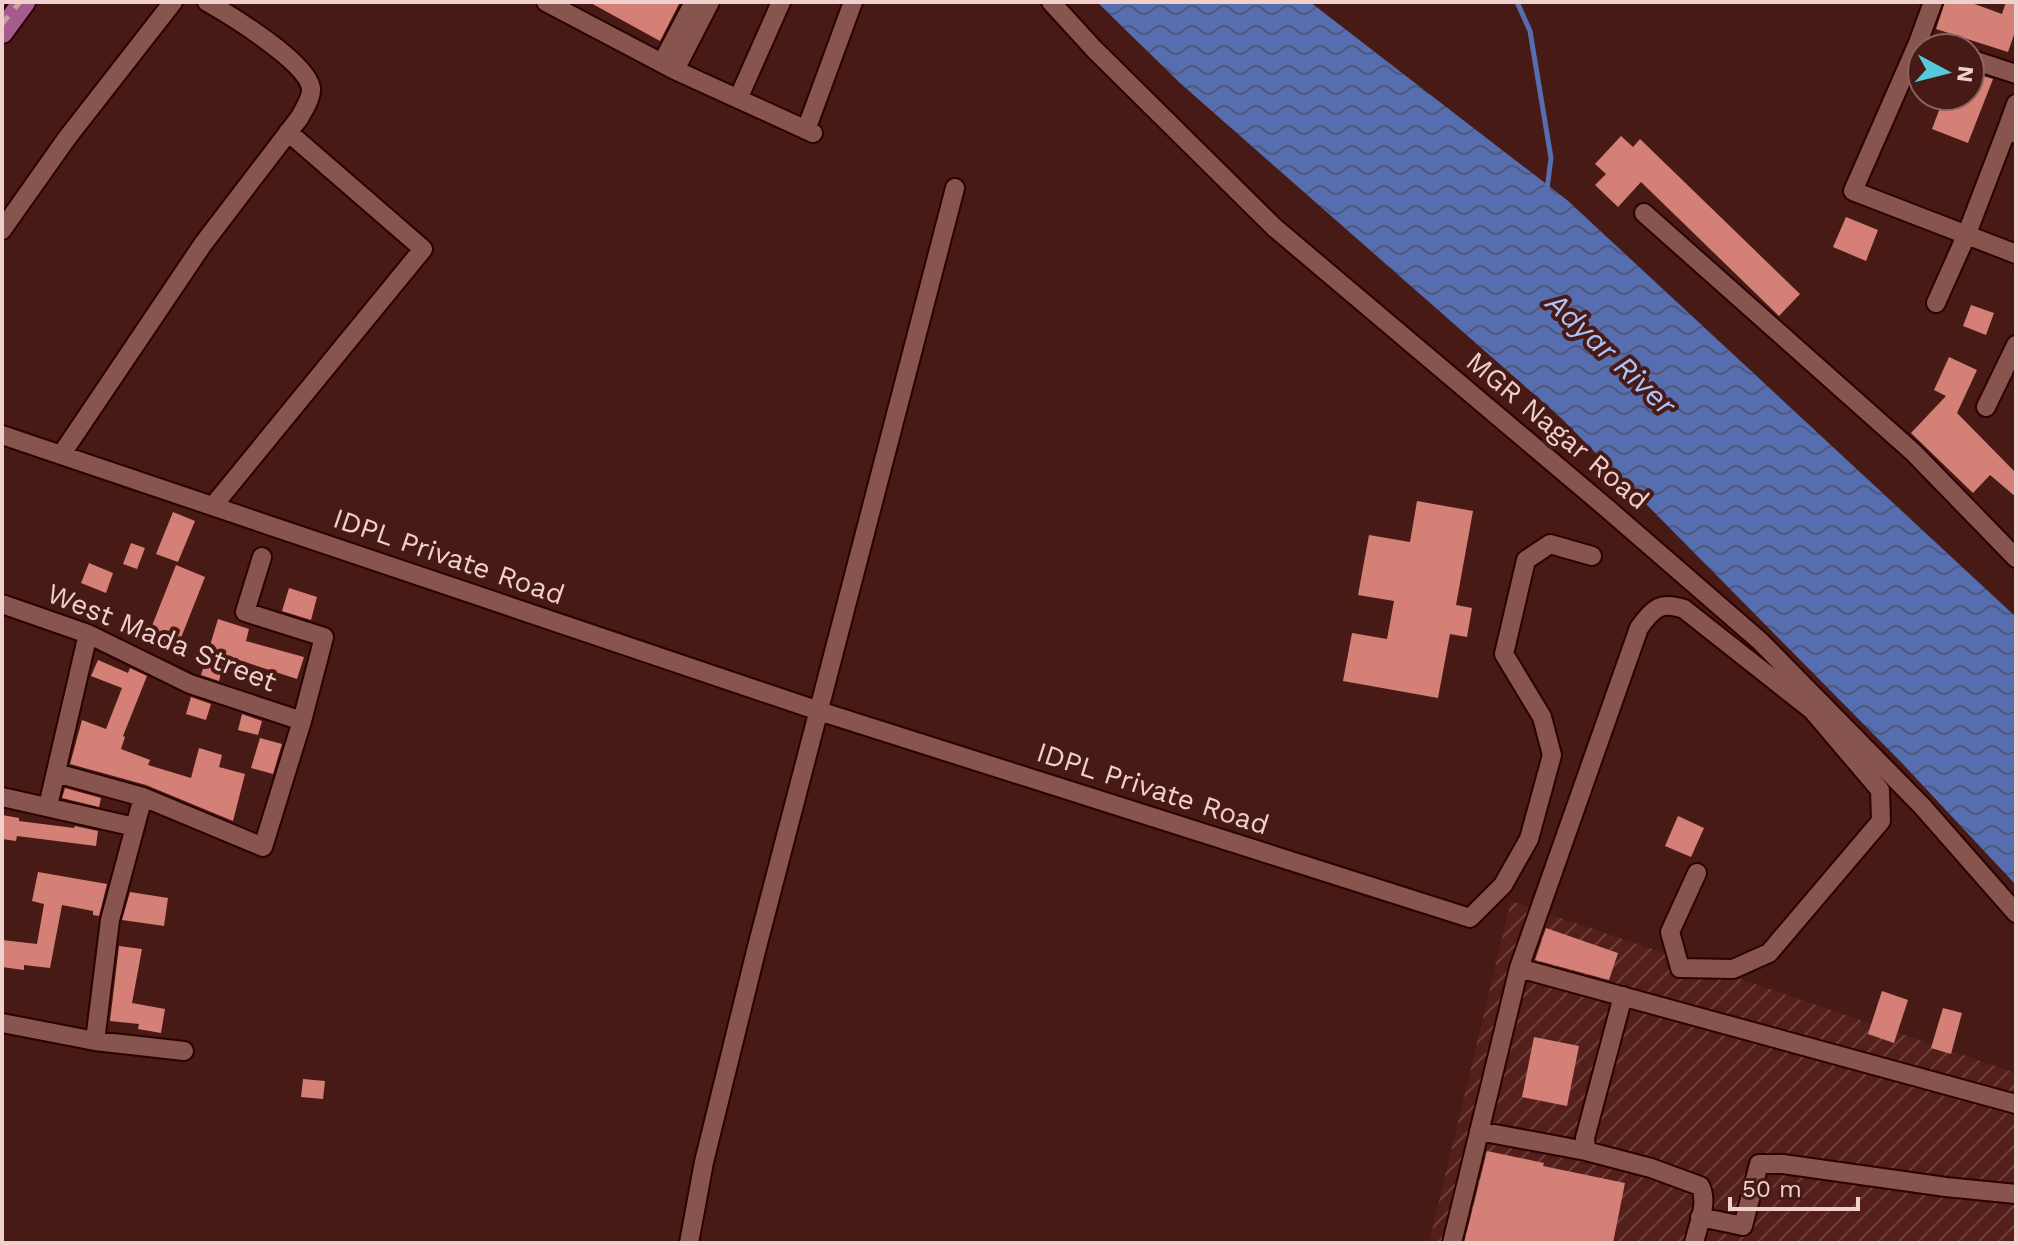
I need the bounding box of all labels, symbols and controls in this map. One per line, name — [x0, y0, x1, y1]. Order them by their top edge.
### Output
north arrow — [1906, 32, 1986, 112]
text: N — [1952, 65, 1979, 84]
water label: Adyar River — [1538, 284, 1684, 423]
street label: MGR Nagar Road — [1460, 344, 1656, 516]
street label: IDPL Private Road — [329, 501, 569, 612]
street label: West Mada Street — [42, 576, 282, 699]
street label: IDPL Private Road — [1033, 735, 1273, 842]
scale bar — [1730, 1161, 1858, 1211]
text: 50 m — [1742, 1175, 1802, 1203]

